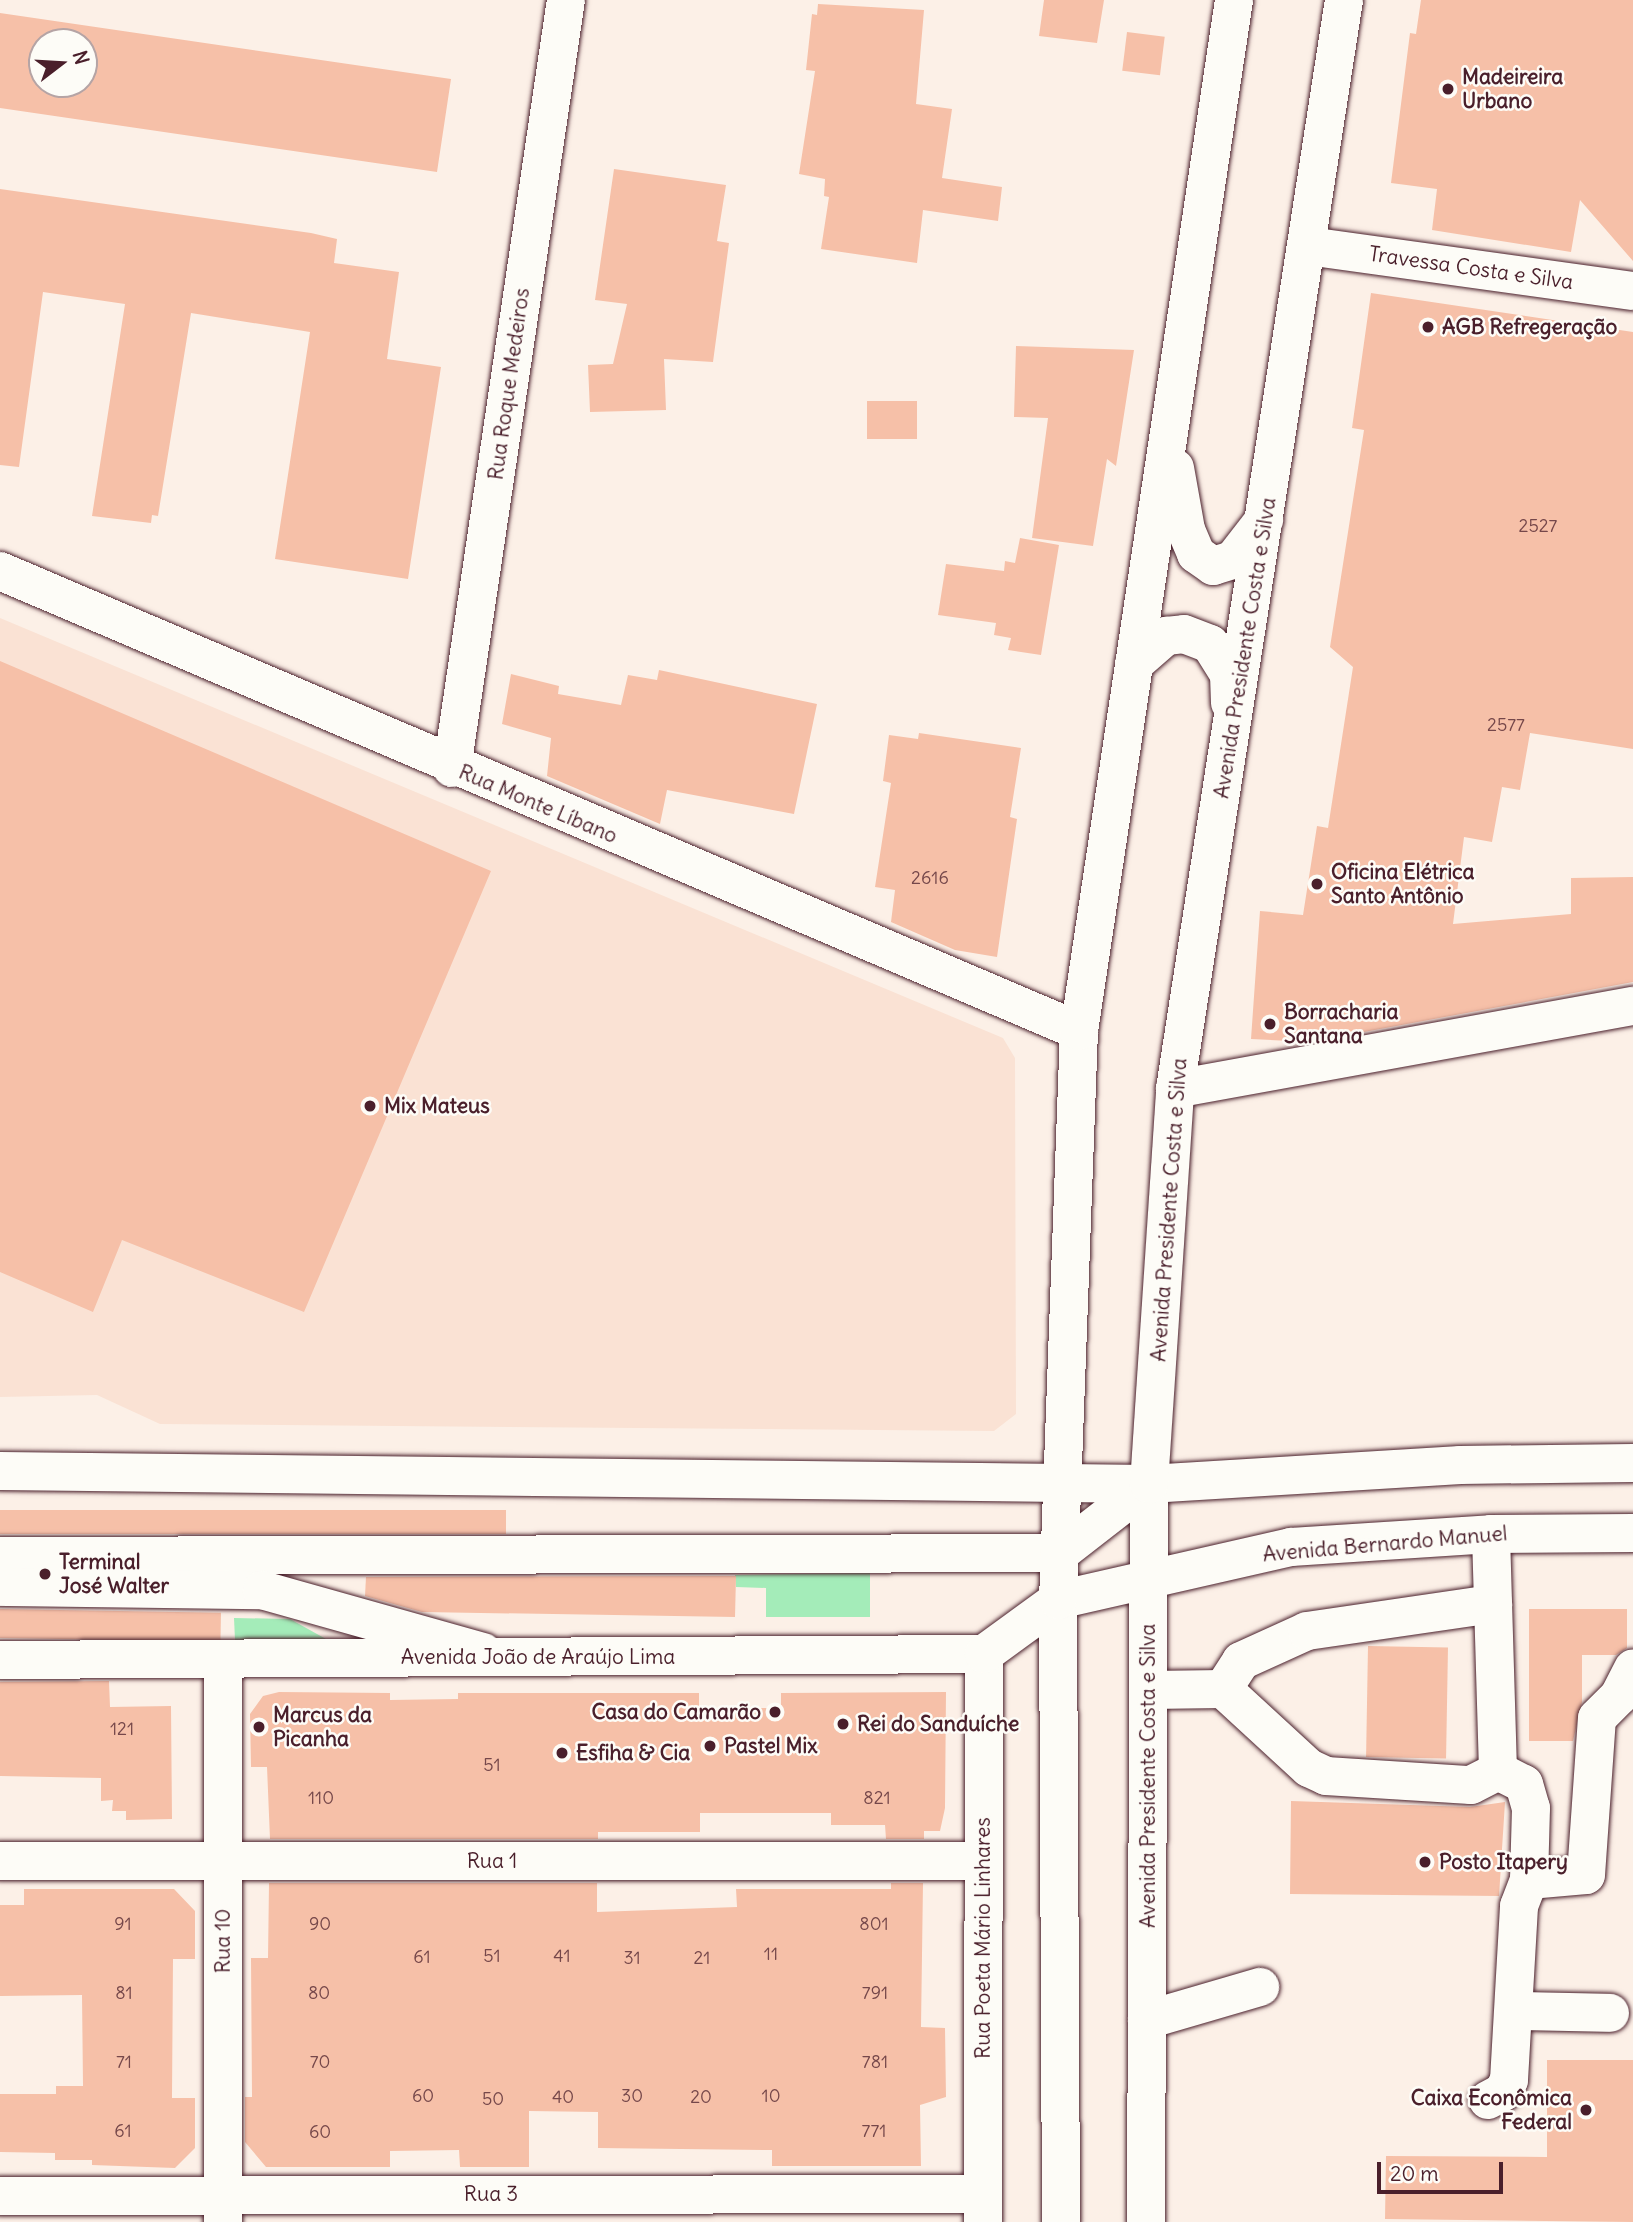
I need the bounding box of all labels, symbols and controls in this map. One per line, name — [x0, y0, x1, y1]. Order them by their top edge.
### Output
north arrow — [28, 28, 98, 98]
text: N — [68, 48, 95, 67]
place label: Madeireira Urbano — [1462, 64, 1563, 114]
marker: Madeireira Urbano — [1440, 81, 1456, 97]
street label: Travessa Costa e Silva — [1367, 241, 1575, 295]
street label: Rua Roque Medeiros — [483, 286, 535, 482]
place label: AGB Refregeração — [1442, 314, 1617, 340]
marker: AGB Refregeração — [1420, 319, 1436, 335]
street label: Avenida Presidente Costa e Silva — [1209, 496, 1281, 800]
house number: 2527 — [1519, 515, 1557, 537]
house number: 2577 — [1487, 714, 1525, 736]
street label: Rua Monte Líbano — [455, 759, 621, 849]
place label: Oficina Elétrica Santo Antônio — [1331, 859, 1475, 909]
house number: 2616 — [911, 867, 949, 889]
marker: Oficina Elétrica Santo Antônio — [1309, 876, 1325, 892]
place label: Borracharia Santana — [1284, 999, 1398, 1049]
marker: Borracharia Santana — [1262, 1016, 1278, 1032]
street label: Avenida Presidente Costa e Silva — [1146, 1057, 1192, 1363]
place label: Mix Mateus — [384, 1093, 490, 1119]
marker: Mix Mateus — [362, 1098, 378, 1114]
street label: Avenida Bernardo Manuel — [1262, 1521, 1508, 1567]
place label: Terminal José Walter — [59, 1549, 169, 1599]
marker: Terminal José Walter — [37, 1566, 53, 1582]
street label: Avenida Presidente Costa e Silva — [1135, 1624, 1161, 1928]
street label: Avenida João de Araújo Lima — [401, 1644, 675, 1670]
place label: Casa do Camarão — [592, 1699, 761, 1725]
place label: Marcus da Picanha — [273, 1702, 372, 1752]
marker: Casa do Camarão — [767, 1704, 783, 1720]
place label: Rei do Sanduíche — [857, 1711, 1019, 1737]
marker: Rei do Sanduíche — [835, 1716, 851, 1732]
house number: 121 — [110, 1718, 134, 1740]
marker: Marcus da Picanha — [251, 1719, 267, 1735]
place label: Pastel Mix — [724, 1733, 818, 1759]
marker: Pastel Mix — [702, 1738, 718, 1754]
place label: Esfiha & Cia — [576, 1740, 690, 1766]
marker: Esfiha & Cia — [554, 1745, 570, 1761]
house number: 51 — [483, 1754, 501, 1776]
house number: 110 — [308, 1787, 334, 1809]
house number: 821 — [863, 1787, 891, 1809]
street label: Rua Poeta Mário Linhares — [970, 1817, 996, 2059]
street label: Rua 1 — [467, 1848, 517, 1874]
place label: Posto Itapery — [1439, 1849, 1568, 1875]
marker: Posto Itapery — [1417, 1854, 1433, 1870]
street label: Rua 10 — [210, 1909, 236, 1973]
house number: 91 — [114, 1913, 132, 1935]
house number: 90 — [309, 1913, 331, 1935]
house number: 801 — [859, 1913, 889, 1935]
house number: 11 — [764, 1943, 778, 1965]
house number: 51 — [483, 1945, 501, 1967]
house number: 41 — [553, 1945, 571, 1967]
house number: 61 — [413, 1946, 431, 1968]
house number: 31 — [623, 1947, 641, 1969]
house number: 21 — [693, 1947, 711, 1969]
house number: 81 — [115, 1982, 133, 2004]
house number: 80 — [308, 1982, 330, 2004]
house number: 791 — [862, 1982, 888, 2004]
house number: 71 — [116, 2051, 132, 2073]
house number: 70 — [310, 2051, 330, 2073]
house number: 781 — [862, 2051, 888, 2073]
house number: 60 — [412, 2085, 434, 2107]
house number: 30 — [621, 2085, 643, 2107]
house number: 10 — [762, 2085, 780, 2107]
place label: Caixa Econômica Federal — [1411, 2085, 1572, 2135]
house number: 40 — [552, 2086, 574, 2108]
house number: 20 — [690, 2086, 712, 2108]
house number: 50 — [482, 2088, 504, 2110]
marker: Caixa Econômica Federal — [1578, 2102, 1594, 2118]
house number: 61 — [114, 2120, 132, 2142]
house number: 771 — [862, 2120, 886, 2142]
house number: 60 — [309, 2121, 331, 2143]
scale bar — [1381, 2148, 1507, 2192]
text: 20 m — [1390, 2160, 1439, 2187]
street label: Rua 3 — [464, 2181, 518, 2207]

